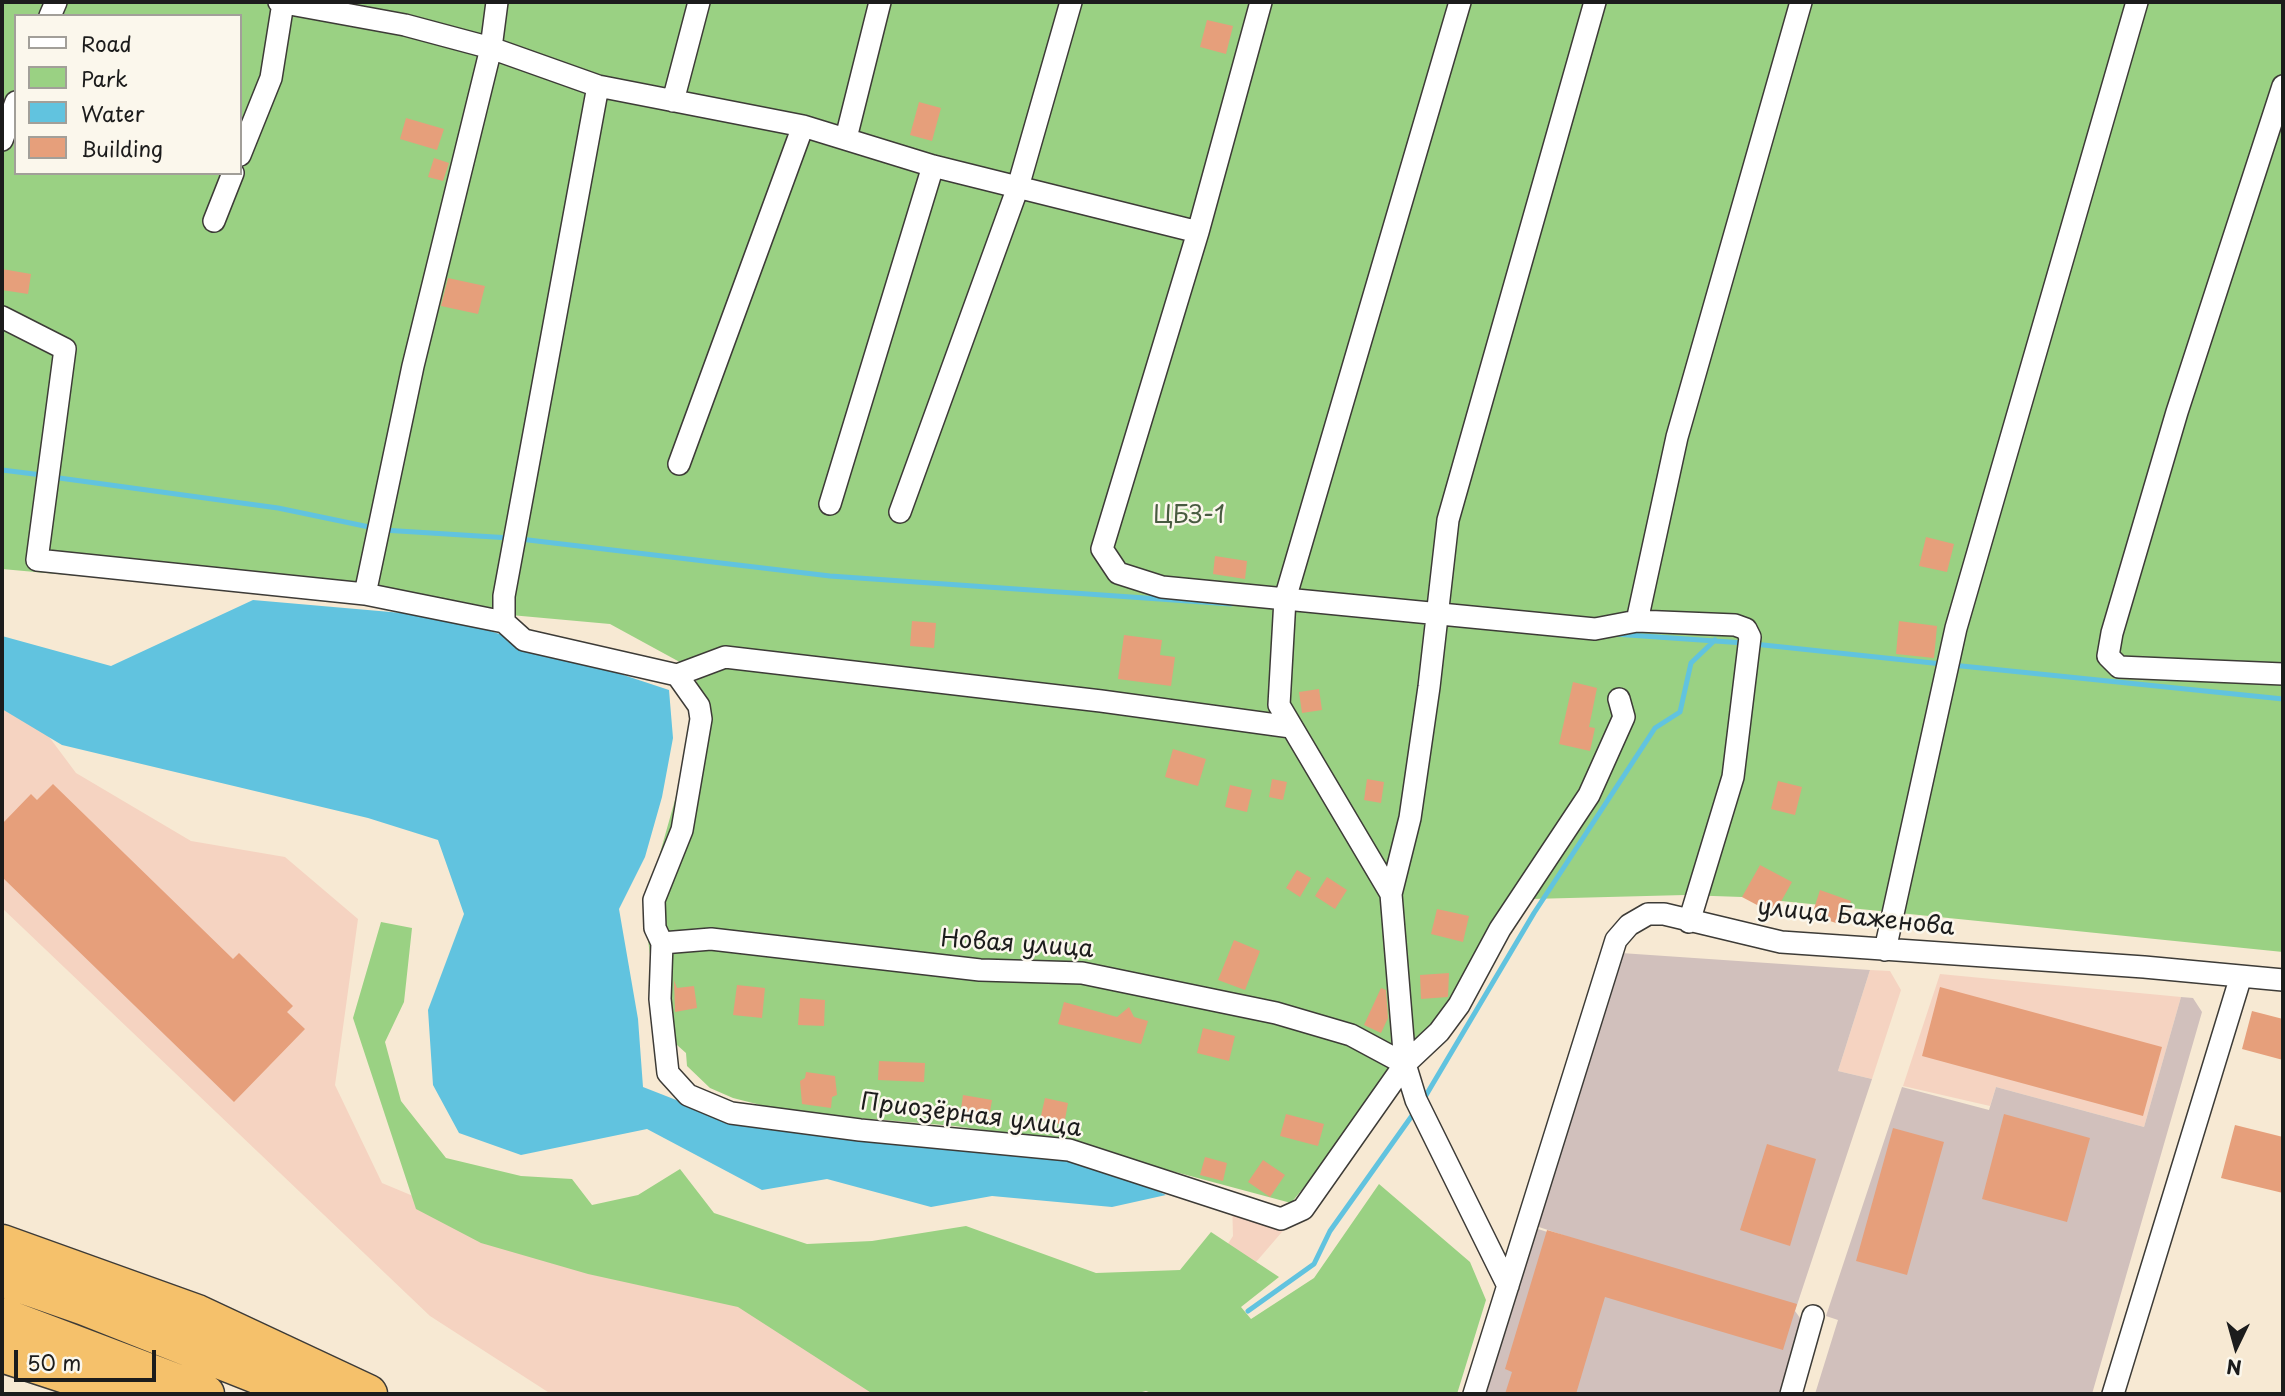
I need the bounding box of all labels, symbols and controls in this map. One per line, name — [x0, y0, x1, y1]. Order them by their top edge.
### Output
legend — [14, 14, 242, 175]
text: Road — [81, 27, 132, 59]
text: Park — [81, 62, 128, 94]
text: Water — [81, 97, 144, 129]
text: Building — [81, 132, 163, 164]
park label: ЦБЗ-1 — [1153, 502, 1225, 530]
street label: улица Баженова — [1756, 893, 1956, 943]
street label: Новая улица — [939, 925, 1095, 965]
street label: Приозёрная улица — [859, 1088, 1083, 1144]
north arrow — [2201, 1312, 2271, 1382]
scale bar — [18, 1336, 159, 1380]
text: 50 m — [27, 1346, 81, 1378]
text: N — [2225, 1353, 2243, 1383]

